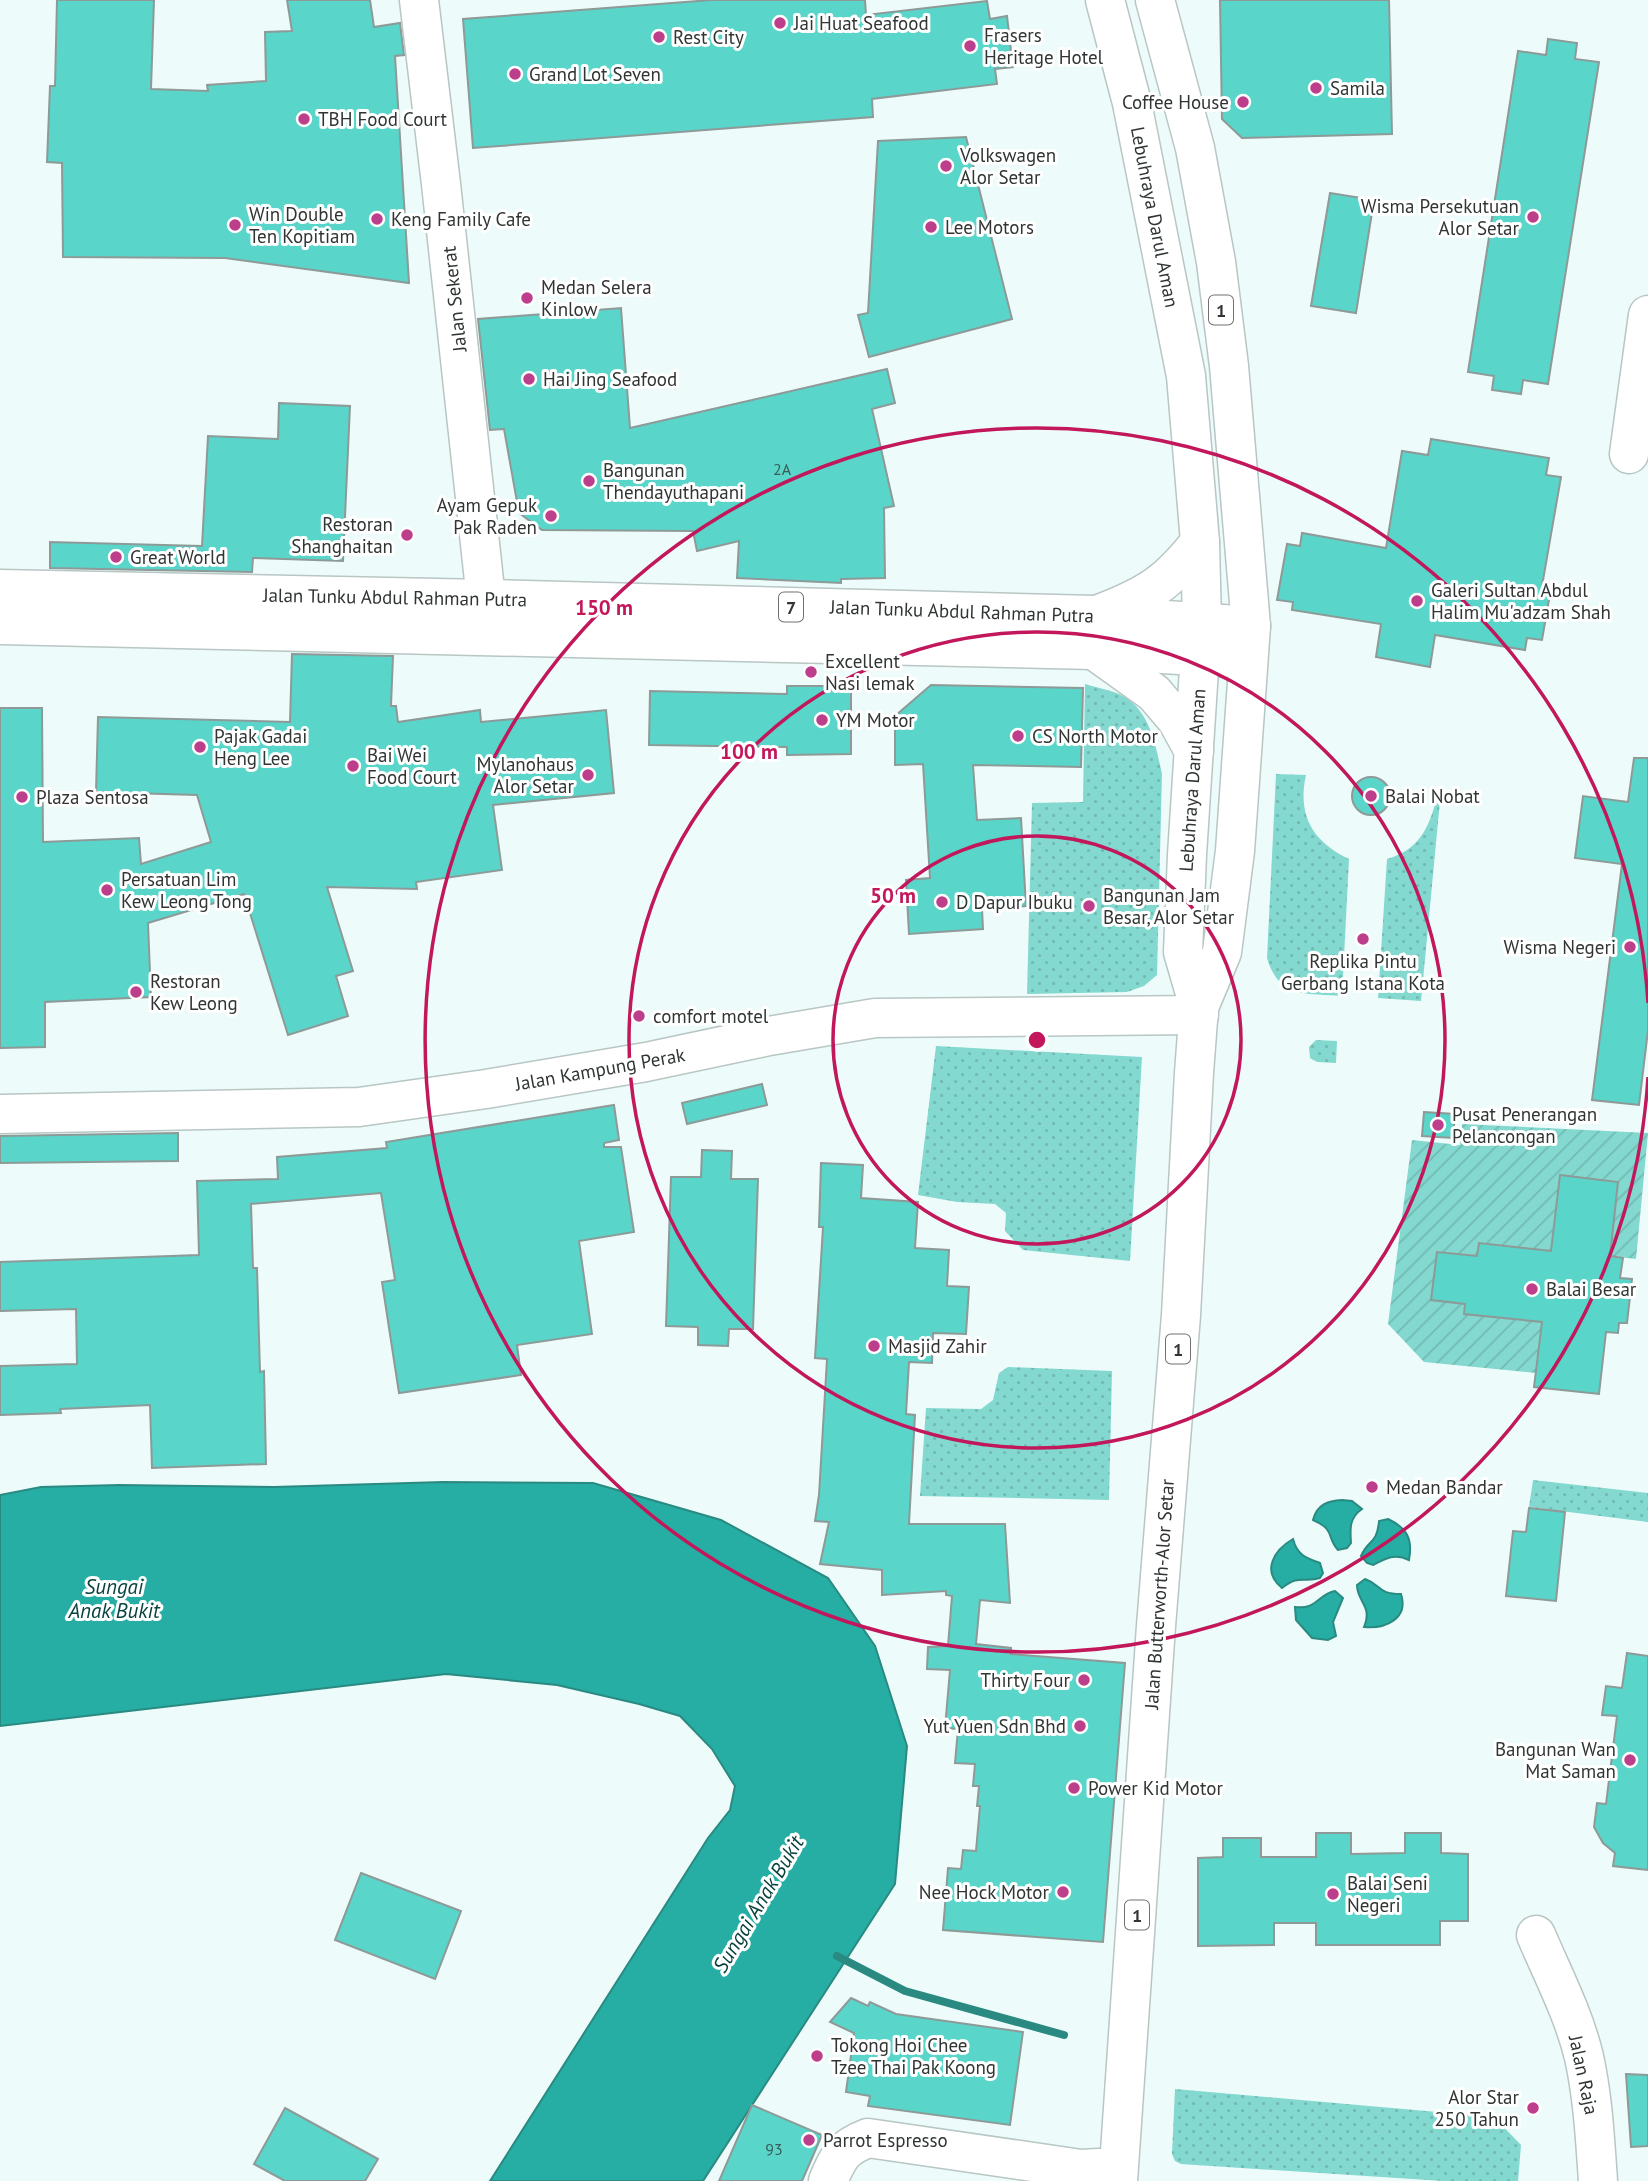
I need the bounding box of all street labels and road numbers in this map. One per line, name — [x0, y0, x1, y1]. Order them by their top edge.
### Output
street label: Lebuhraya Darul Aman — [1126, 125, 1184, 309]
street label: Jalan Sekerat — [436, 244, 472, 354]
road number: 1 — [1209, 296, 1233, 324]
street label: Jalan Tunku Abdul Rahman Putra — [262, 583, 527, 611]
road number: 7 — [779, 592, 803, 622]
street label: Jalan Tunku Abdul Rahman Putra — [829, 594, 1094, 628]
street label: Lebuhraya Darul Aman — [1174, 688, 1210, 872]
street label: Jalan Kampung Perak — [512, 1042, 687, 1096]
road number: 1 — [1166, 1334, 1190, 1364]
street label: Jalan Butterworth-Alor Setar — [1139, 1478, 1179, 1711]
road number: 1 — [1125, 1900, 1149, 1929]
street label: Jalan Raja — [1564, 2032, 1604, 2117]

